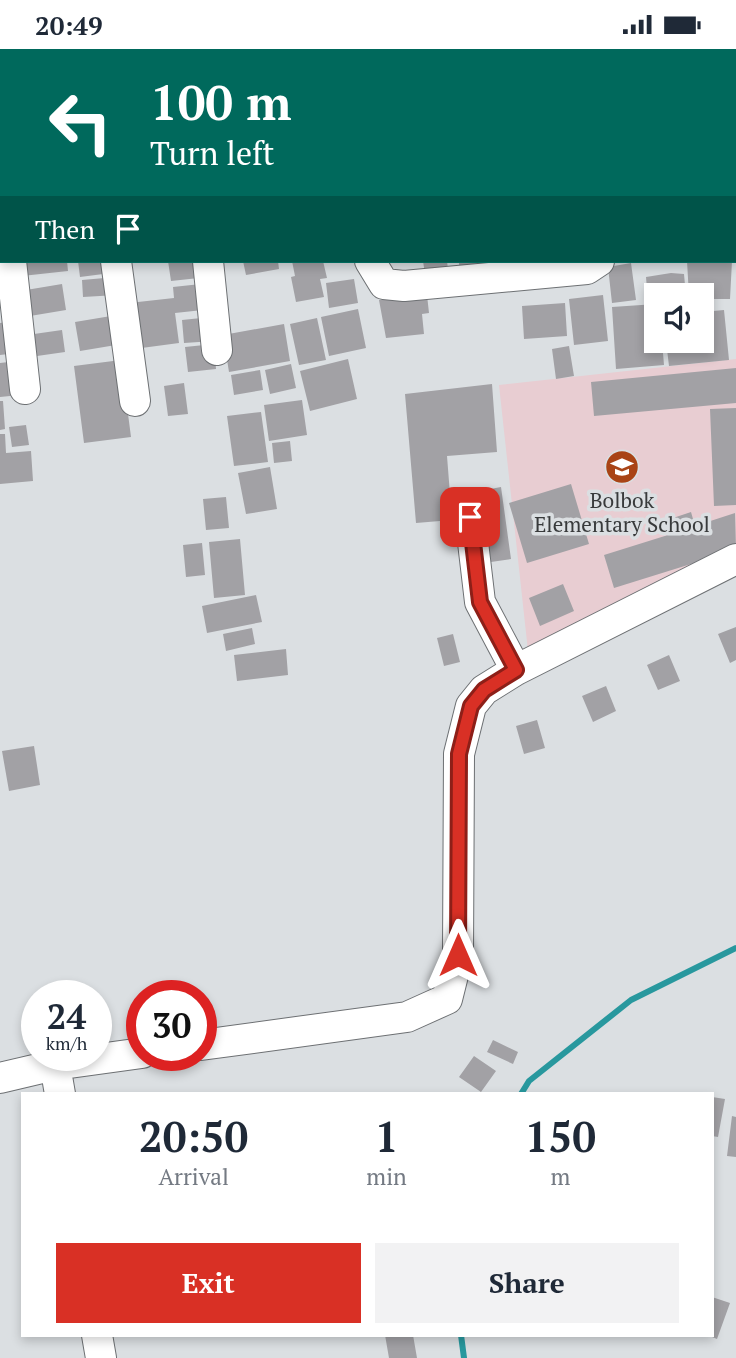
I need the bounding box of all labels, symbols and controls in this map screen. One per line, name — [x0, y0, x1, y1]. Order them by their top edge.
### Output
text: 20:49 — [35, 8, 103, 42]
text: 100 m — [150, 69, 292, 134]
icon: left — [35, 77, 126, 168]
text: Turn left — [150, 132, 274, 174]
icon: arrive — [109, 210, 147, 248]
text: Then — [35, 212, 95, 246]
map controls — [644, 283, 714, 353]
button: sound — [644, 283, 714, 353]
school or university icon: Bolbok Elementary School — [603, 448, 641, 486]
place label: Bolbok Elementary School — [534, 486, 710, 538]
pin — [440, 487, 500, 547]
icon: arrive — [451, 498, 489, 536]
position arrow — [421, 918, 495, 992]
speed limit sign: 30 — [126, 980, 217, 1071]
text: 24 — [47, 993, 86, 1039]
text: km/h — [46, 1031, 87, 1055]
text: 20:50 — [139, 1108, 248, 1164]
text: 1 — [375, 1108, 398, 1164]
text: 150 — [525, 1108, 596, 1164]
text: Arrival — [158, 1161, 229, 1192]
text: min — [366, 1161, 407, 1192]
text: m — [550, 1161, 570, 1192]
button: Exit — [56, 1243, 361, 1323]
button: Share — [375, 1243, 679, 1323]

